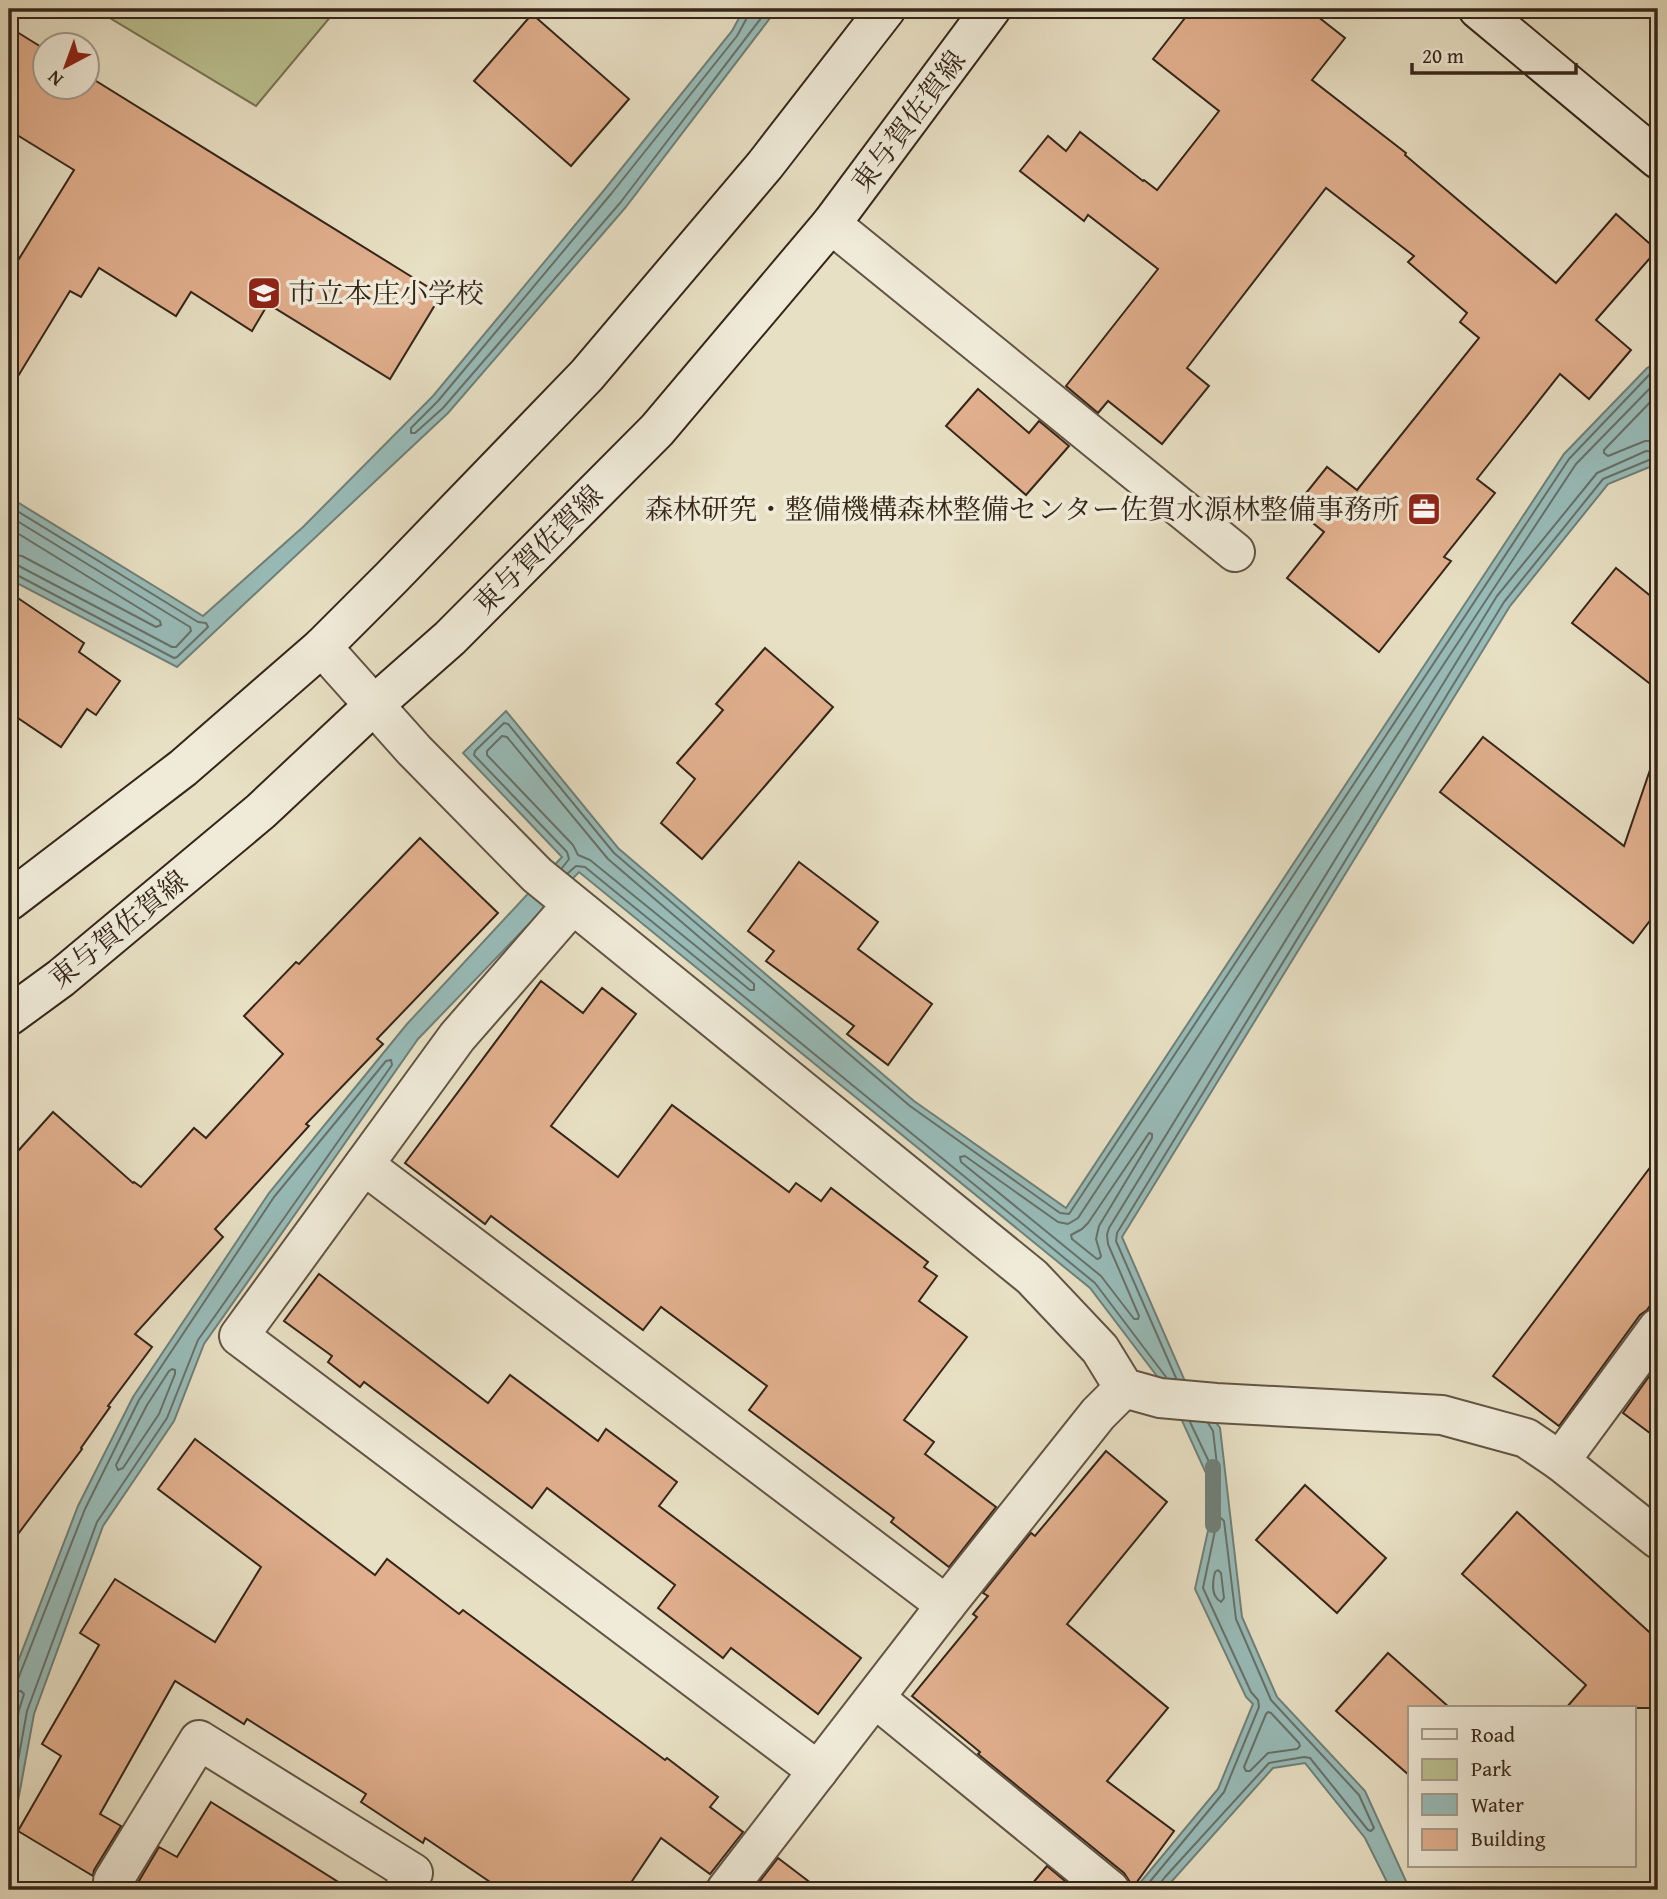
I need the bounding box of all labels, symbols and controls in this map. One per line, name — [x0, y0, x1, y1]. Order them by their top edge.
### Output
north arrow — [32, 32, 102, 102]
scale bar — [1412, 32, 1576, 76]
text: 20 m — [1422, 40, 1464, 71]
street label: 東与賀佐賀線 — [841, 41, 975, 200]
text: N — [41, 64, 69, 94]
place label: 市立本庄小学校 — [288, 272, 484, 313]
school or university icon: 市立本庄小学校 — [245, 274, 283, 312]
street label: 東与賀佐賀線 — [464, 475, 612, 623]
place label: 森林研究・整備機構森林整備センター佐賀水源林整備事務所 — [645, 488, 1400, 529]
office icon: 森林研究・整備機構森林整備センター佐賀水源林整備事務所 — [1405, 490, 1443, 528]
street label: 東与賀佐賀線 — [39, 860, 196, 997]
legend — [1408, 1706, 1636, 1868]
text: Road — [1471, 1719, 1516, 1750]
text: Park — [1471, 1753, 1512, 1784]
text: Water — [1471, 1789, 1524, 1820]
text: Building — [1471, 1823, 1546, 1854]

